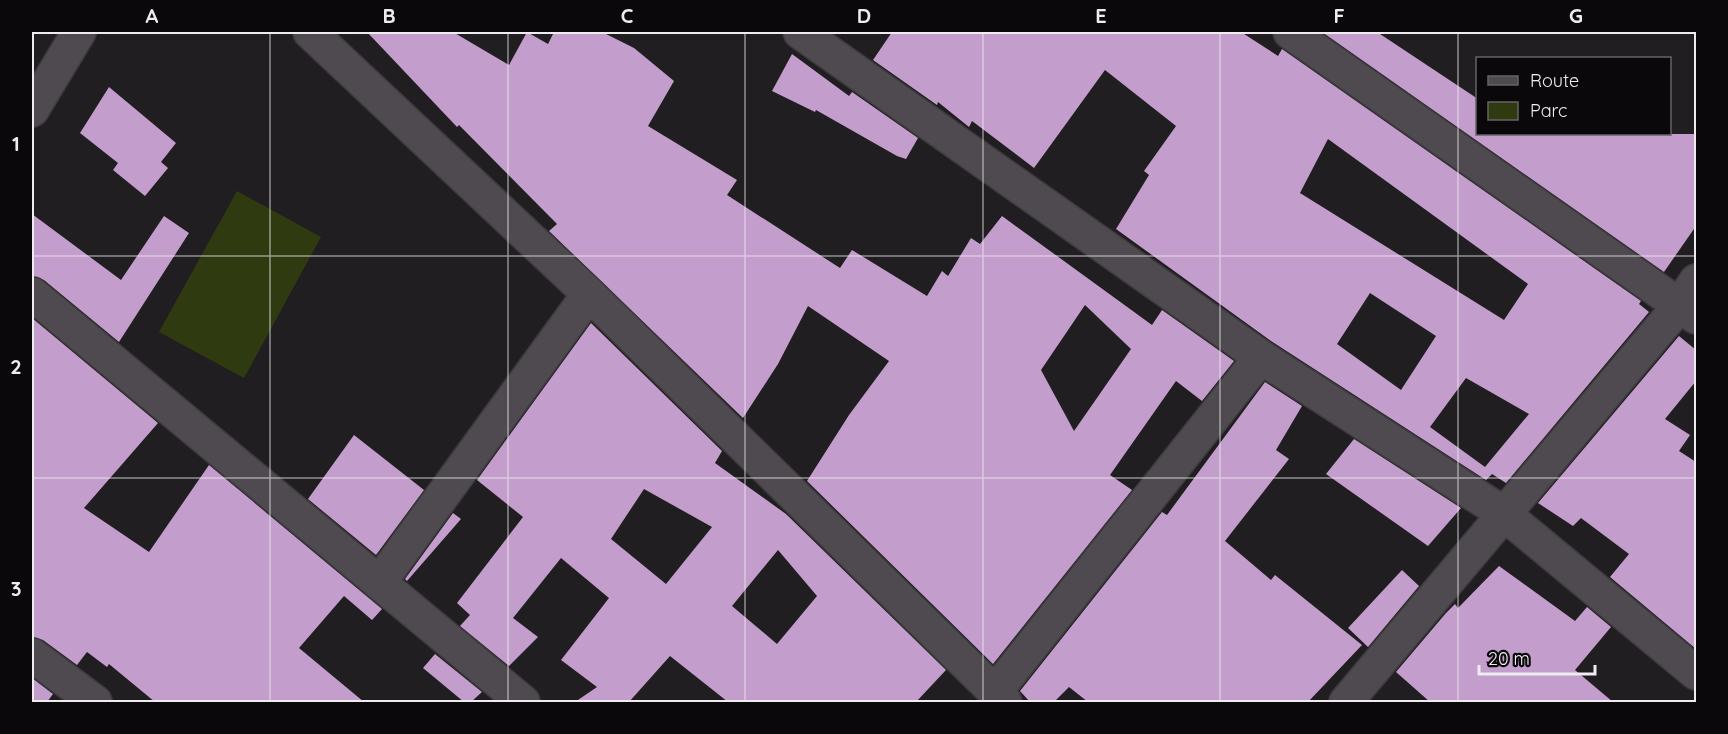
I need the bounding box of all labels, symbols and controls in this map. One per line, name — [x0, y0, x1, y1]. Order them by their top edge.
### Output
text: A — [146, 3, 159, 28]
text: B — [382, 3, 396, 28]
text: C — [621, 3, 634, 28]
text: D — [857, 3, 871, 28]
text: E — [1095, 3, 1107, 28]
text: F — [1333, 3, 1345, 28]
text: G — [1569, 3, 1583, 28]
legend — [1476, 57, 1671, 135]
text: Route — [1530, 69, 1579, 92]
text: Parc — [1530, 99, 1567, 122]
text: 1 — [12, 131, 20, 156]
text: 2 — [10, 354, 22, 379]
text: 3 — [11, 576, 21, 601]
scale bar — [1479, 638, 1594, 676]
text: 20 m — [1488, 647, 1530, 670]

